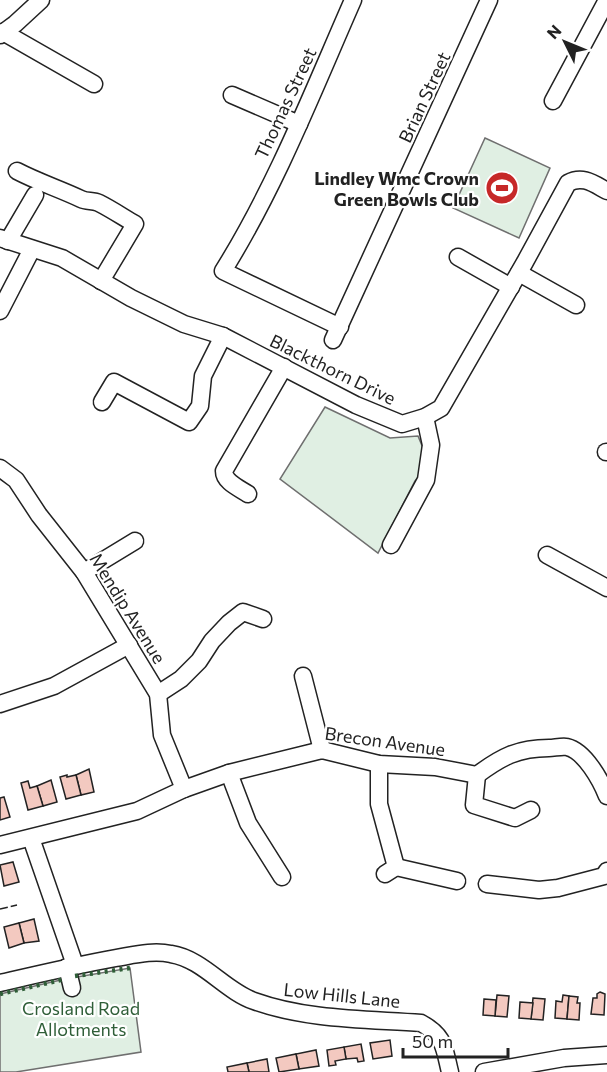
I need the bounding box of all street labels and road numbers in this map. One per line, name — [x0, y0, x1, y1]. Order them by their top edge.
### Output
street label: Thomas Street — [250, 44, 320, 162]
street label: Brian Street — [393, 48, 455, 146]
street label: Blackthorn Drive — [267, 329, 399, 409]
street label: Mendip Avenue — [85, 549, 171, 667]
street label: Brecon Avenue — [323, 722, 447, 760]
street label: Low Hills Lane — [283, 978, 401, 1012]

